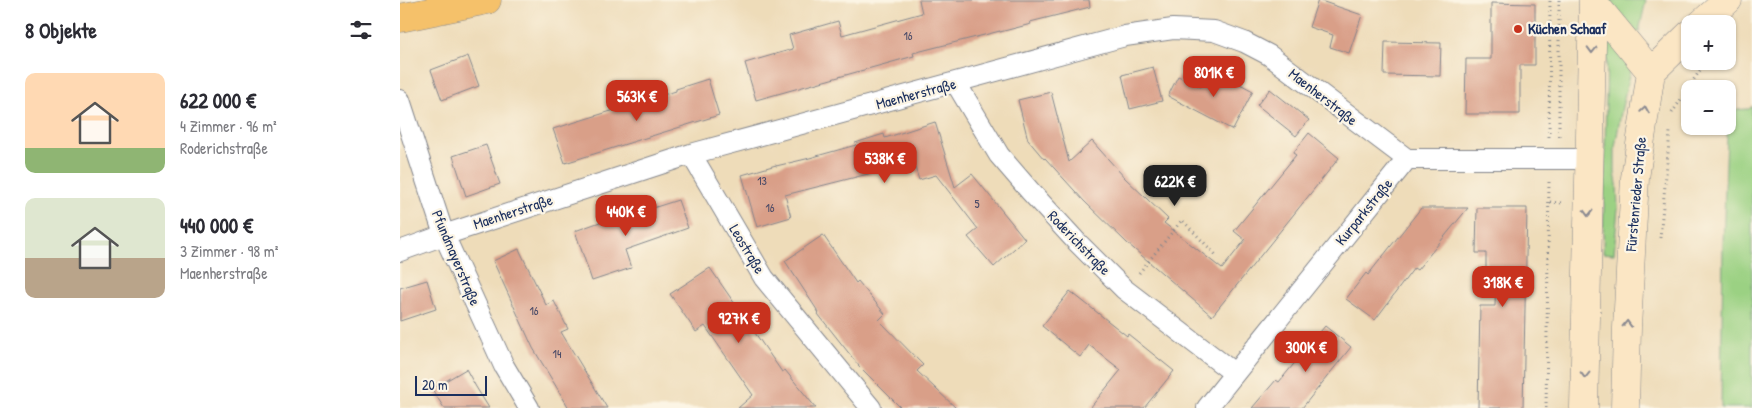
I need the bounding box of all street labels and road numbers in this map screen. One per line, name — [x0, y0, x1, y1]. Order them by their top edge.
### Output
street label: Maenherstraße — [1284, 63, 1362, 130]
street label: Maenherstraße — [873, 73, 958, 114]
street label: Fürstenrieder Straße — [1620, 136, 1651, 253]
street label: Kurparkstraße — [1330, 174, 1397, 250]
street label: Maenherstraße — [471, 189, 555, 234]
street label: Roderichstraße — [1043, 206, 1116, 280]
street label: Pfundmayerstraße — [427, 207, 486, 309]
street label: Leostraße — [724, 220, 770, 277]

